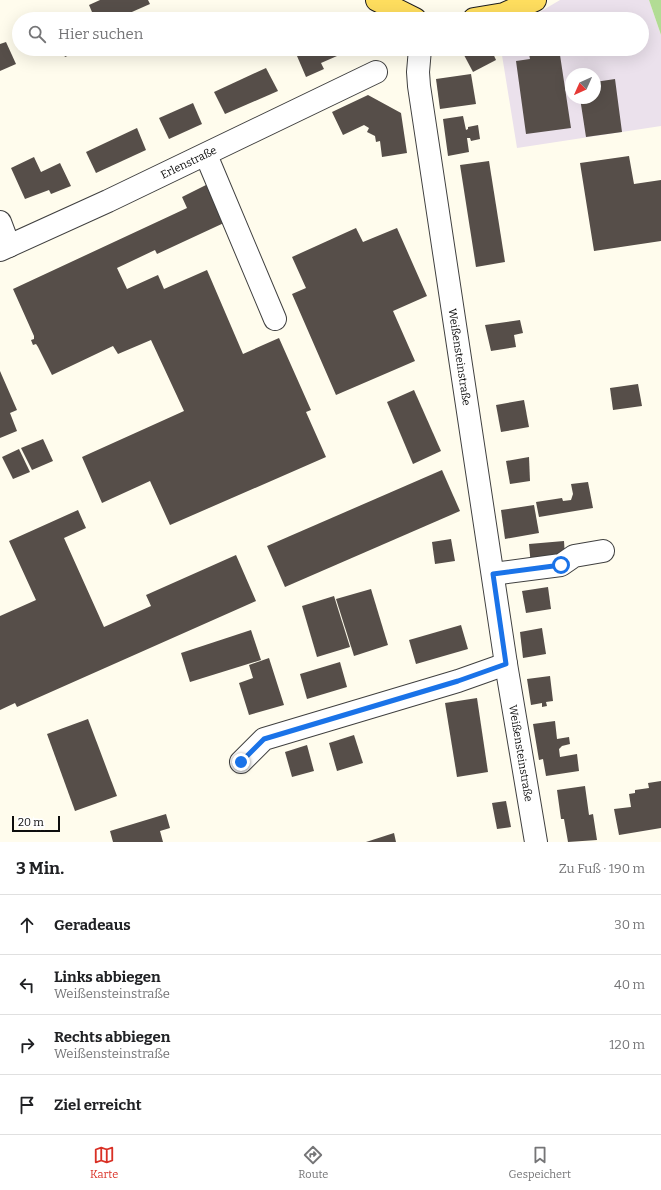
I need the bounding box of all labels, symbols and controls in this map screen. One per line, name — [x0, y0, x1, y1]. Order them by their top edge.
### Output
search box — [12, 12, 649, 56]
icon: search — [26, 23, 48, 45]
text: Hier suchen — [58, 25, 143, 43]
north arrow — [565, 68, 601, 104]
street label: Erlenstraße — [159, 144, 219, 182]
street label: Weißensteinstraße — [446, 307, 473, 406]
route start — [552, 556, 570, 574]
street label: Weißensteinstraße — [506, 704, 535, 803]
route end — [232, 753, 250, 771]
scale bar — [12, 814, 60, 833]
text: 20 m — [18, 816, 44, 829]
text: 3 Min. — [16, 858, 64, 879]
text: Zu Fuß · 190 m — [559, 861, 645, 876]
icon: ahead — [16, 914, 38, 936]
text: Geradeaus — [54, 916, 131, 934]
text: 30 m — [614, 917, 645, 932]
text: Links abbiegen — [54, 968, 161, 986]
icon: left — [16, 974, 38, 996]
text: 40 m — [614, 977, 645, 992]
text: Weißensteinstraße — [54, 986, 170, 1001]
text: Rechts abbiegen — [54, 1028, 170, 1046]
icon: right — [16, 1034, 38, 1056]
text: 120 m — [609, 1037, 645, 1052]
text: Weißensteinstraße — [54, 1046, 170, 1061]
icon: arrive — [16, 1094, 38, 1116]
text: Ziel erreicht — [54, 1096, 142, 1114]
tab: Karte — [90, 1144, 118, 1181]
tab: Route — [298, 1144, 328, 1181]
tab: Gespeichert — [509, 1144, 571, 1181]

